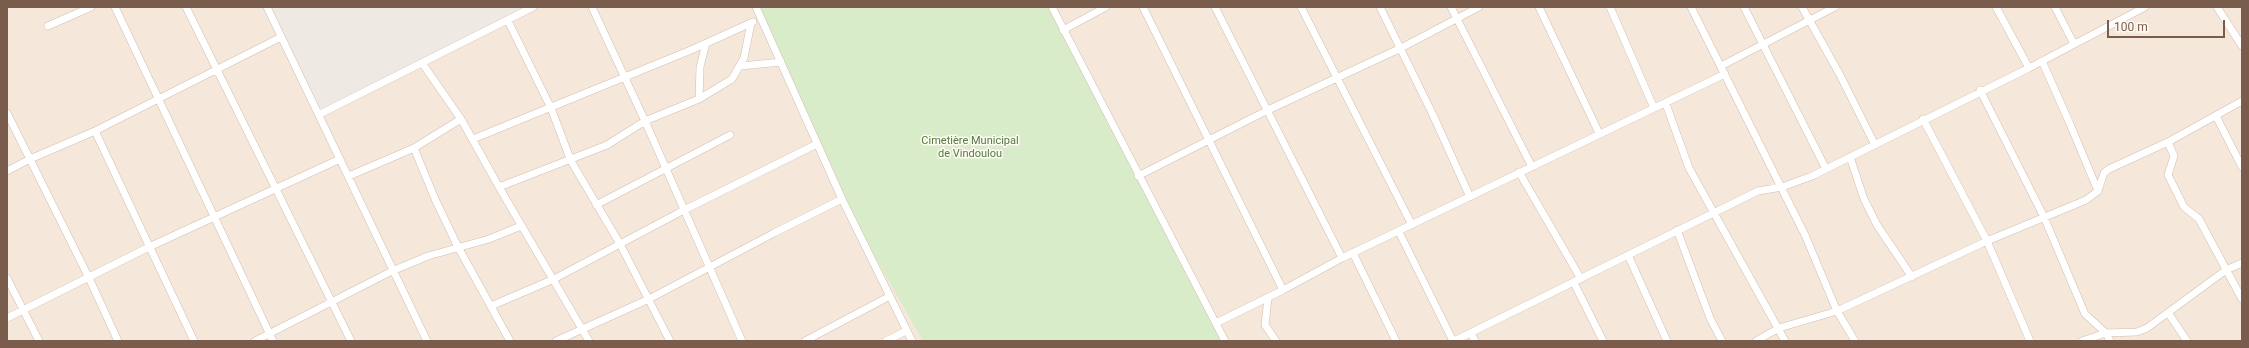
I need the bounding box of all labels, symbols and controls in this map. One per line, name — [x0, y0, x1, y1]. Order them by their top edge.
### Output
scale bar — [2109, 12, 2227, 38]
text: 100 m — [2114, 20, 2148, 34]
park label: Cimetière Municipal de Vindoulou — [921, 134, 1019, 160]

